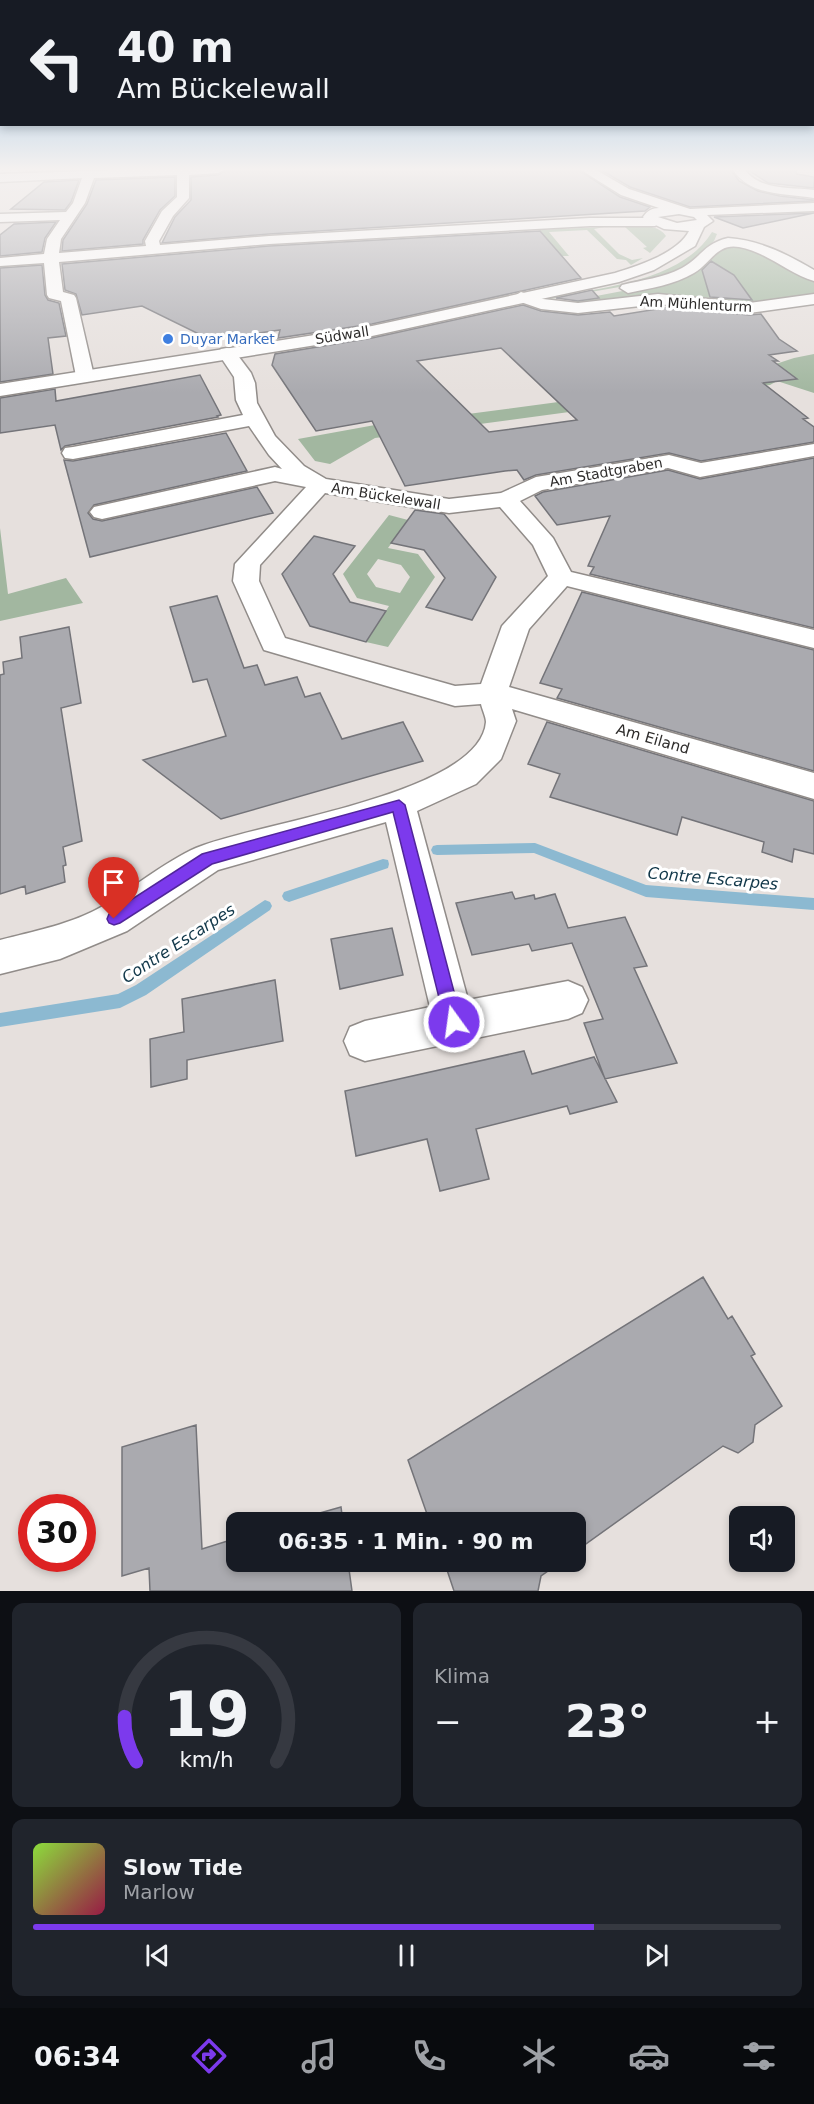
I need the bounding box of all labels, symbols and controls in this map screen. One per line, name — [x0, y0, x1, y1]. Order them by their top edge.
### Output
text: 40 m — [117, 23, 234, 72]
icon: left — [18, 24, 96, 102]
text: Am Bückelewall — [117, 73, 330, 104]
street label: Am Mühlenturm — [639, 293, 753, 315]
street label: Südwall — [314, 323, 370, 347]
place label: Duyar Market — [180, 331, 275, 347]
marker: Duyar Market — [161, 332, 175, 346]
street label: Am Stadtgraben — [548, 454, 664, 490]
street label: Am Bückelewall — [330, 479, 442, 513]
street label: Am Eiland — [614, 720, 692, 758]
pin — [88, 857, 139, 919]
water label: Contre Escarpes — [647, 863, 779, 894]
icon: arrive — [97, 866, 130, 899]
water label: Contre Escarpes — [118, 900, 238, 987]
position arrow — [422, 990, 486, 1054]
speed limit sign: 30 — [18, 1494, 96, 1572]
map controls — [729, 1506, 795, 1572]
button: sound — [729, 1506, 795, 1572]
text: 06:35 · 1 Min. · 90 m — [279, 1529, 534, 1554]
text: Klima — [434, 1664, 490, 1688]
text: 19 — [163, 1678, 250, 1751]
text: 23° — [565, 1695, 650, 1748]
text: − — [434, 1702, 462, 1741]
text: + — [753, 1702, 781, 1741]
text: km/h — [179, 1747, 234, 1772]
text: Slow Tide — [123, 1855, 243, 1880]
text: Marlow — [123, 1880, 195, 1904]
icon: previous — [141, 1939, 174, 1972]
icon: pause — [390, 1939, 423, 1972]
icon: next — [640, 1939, 673, 1972]
icon: directions — [188, 2035, 230, 2077]
icon: music — [298, 2035, 340, 2077]
icon: phone — [408, 2035, 450, 2077]
icon: climate — [518, 2035, 560, 2077]
icon: car — [628, 2035, 670, 2077]
icon: filters — [738, 2035, 780, 2077]
text: 06:34 — [34, 2041, 120, 2072]

